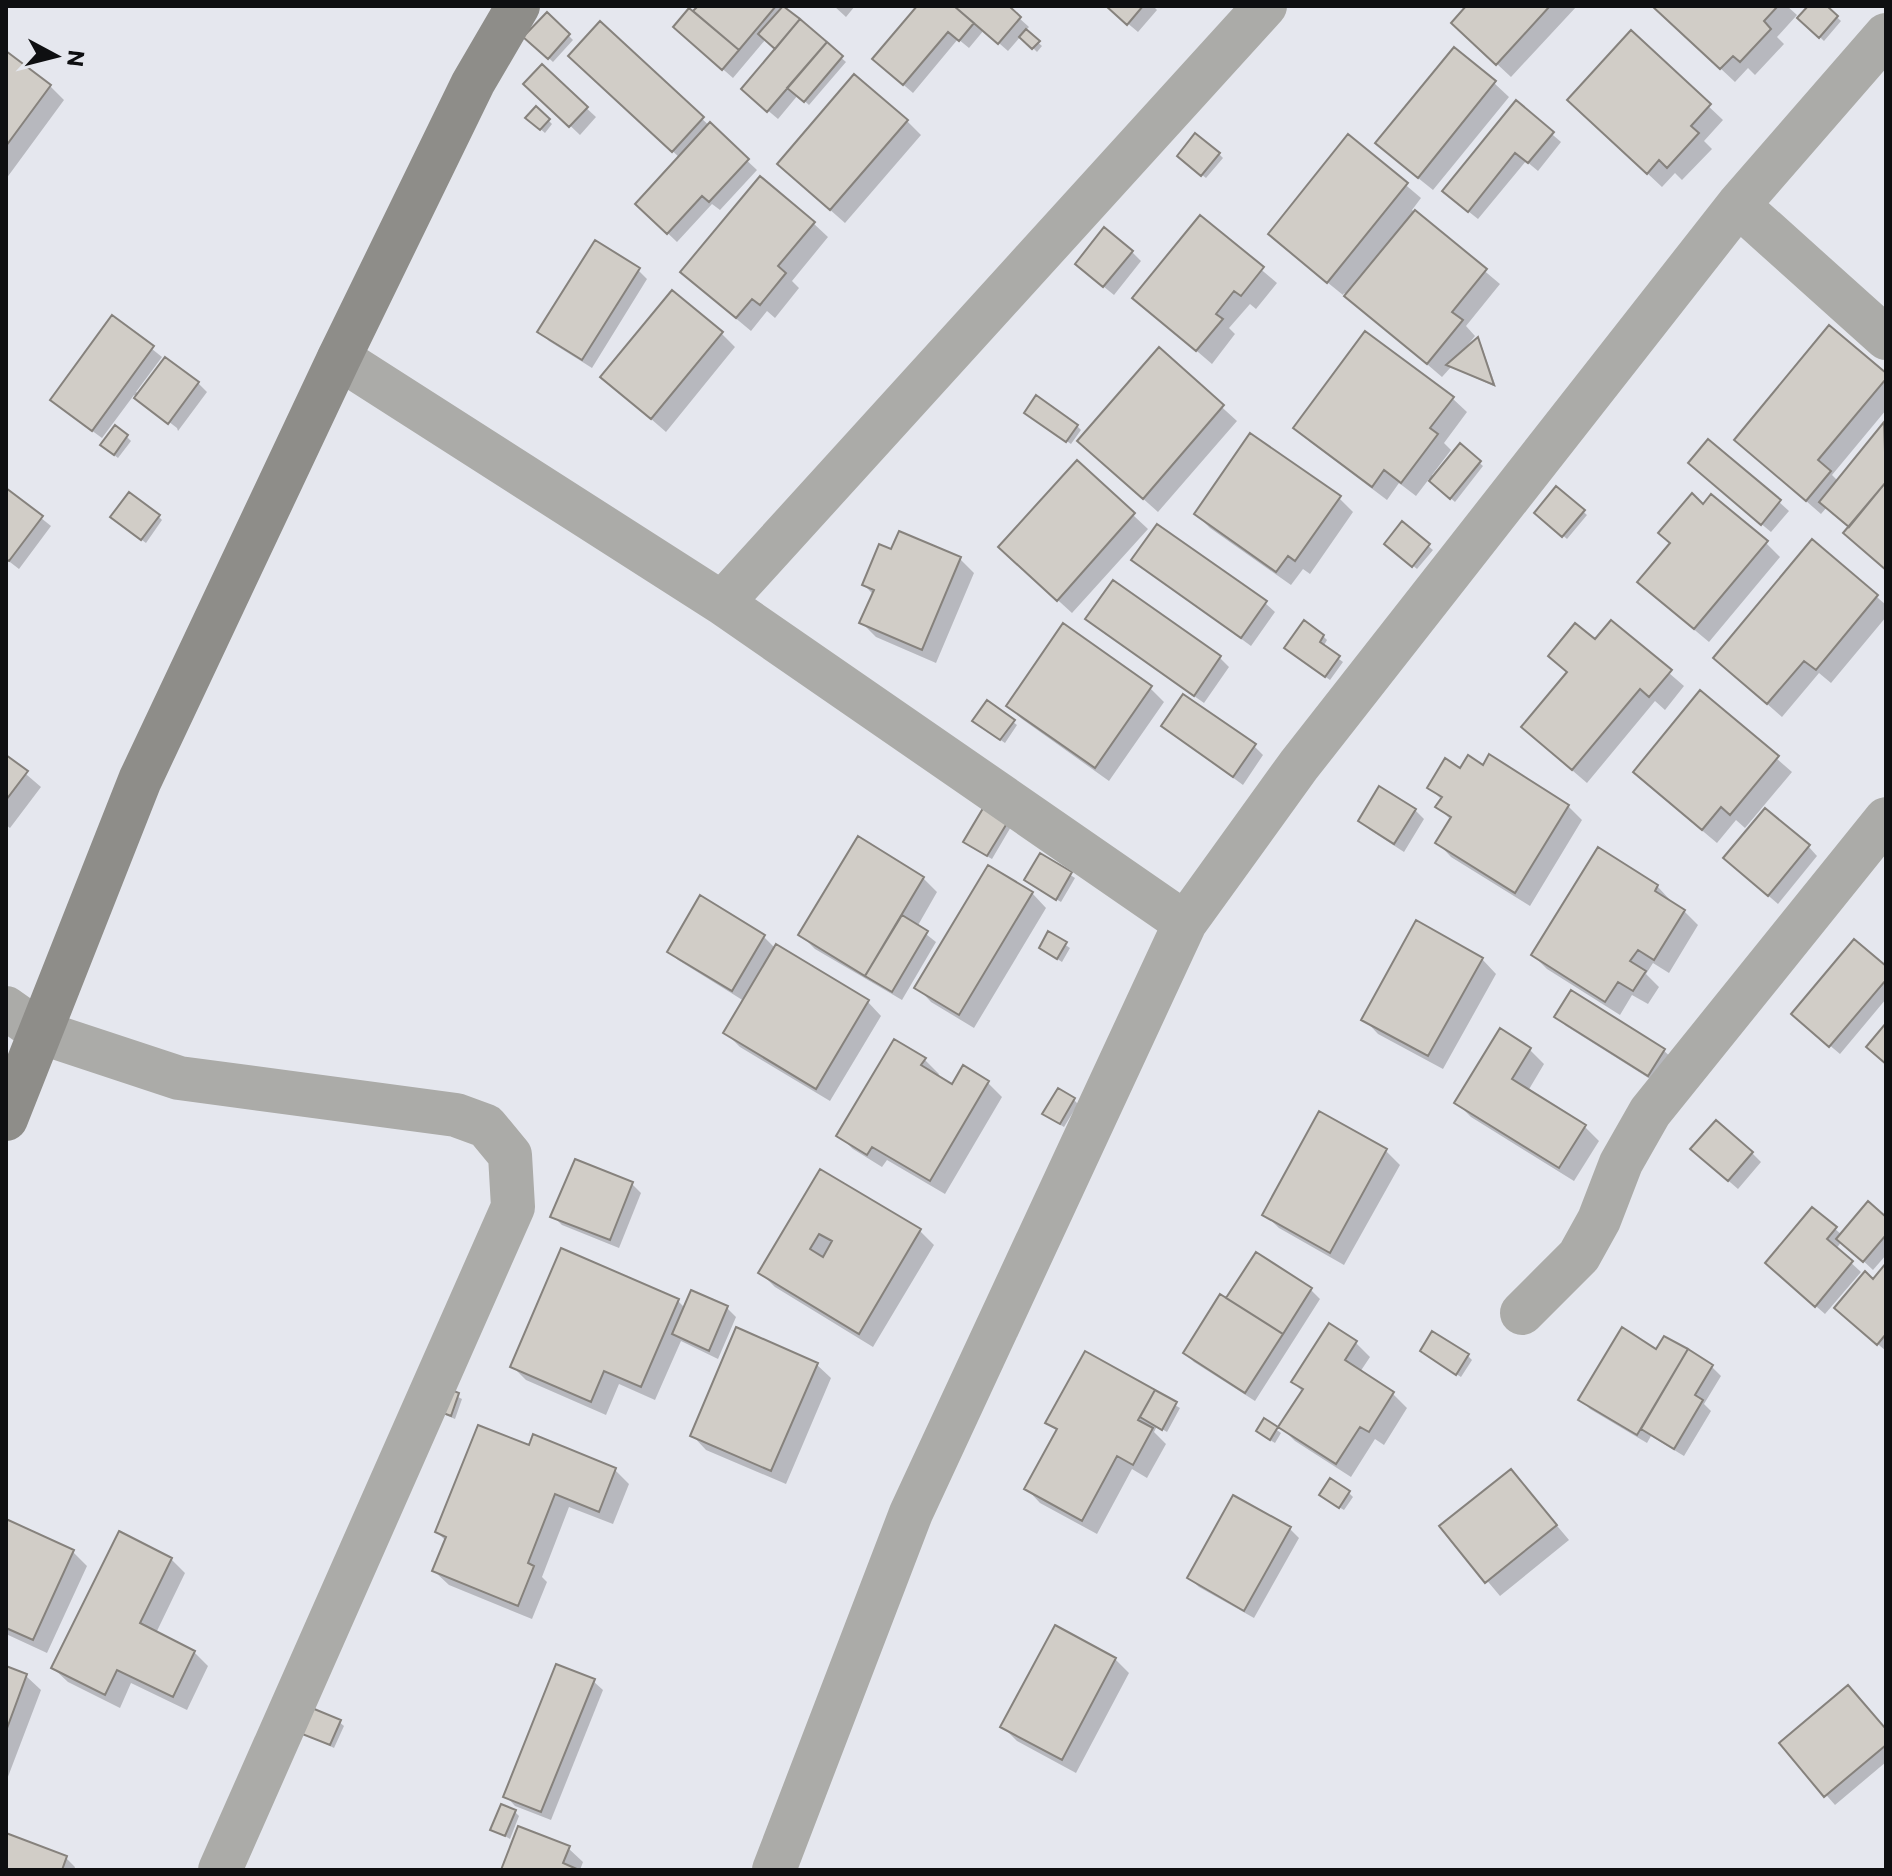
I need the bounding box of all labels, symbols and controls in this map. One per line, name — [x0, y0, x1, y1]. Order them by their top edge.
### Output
north arrow — [16, 16, 96, 96]
text: N — [62, 49, 91, 68]

